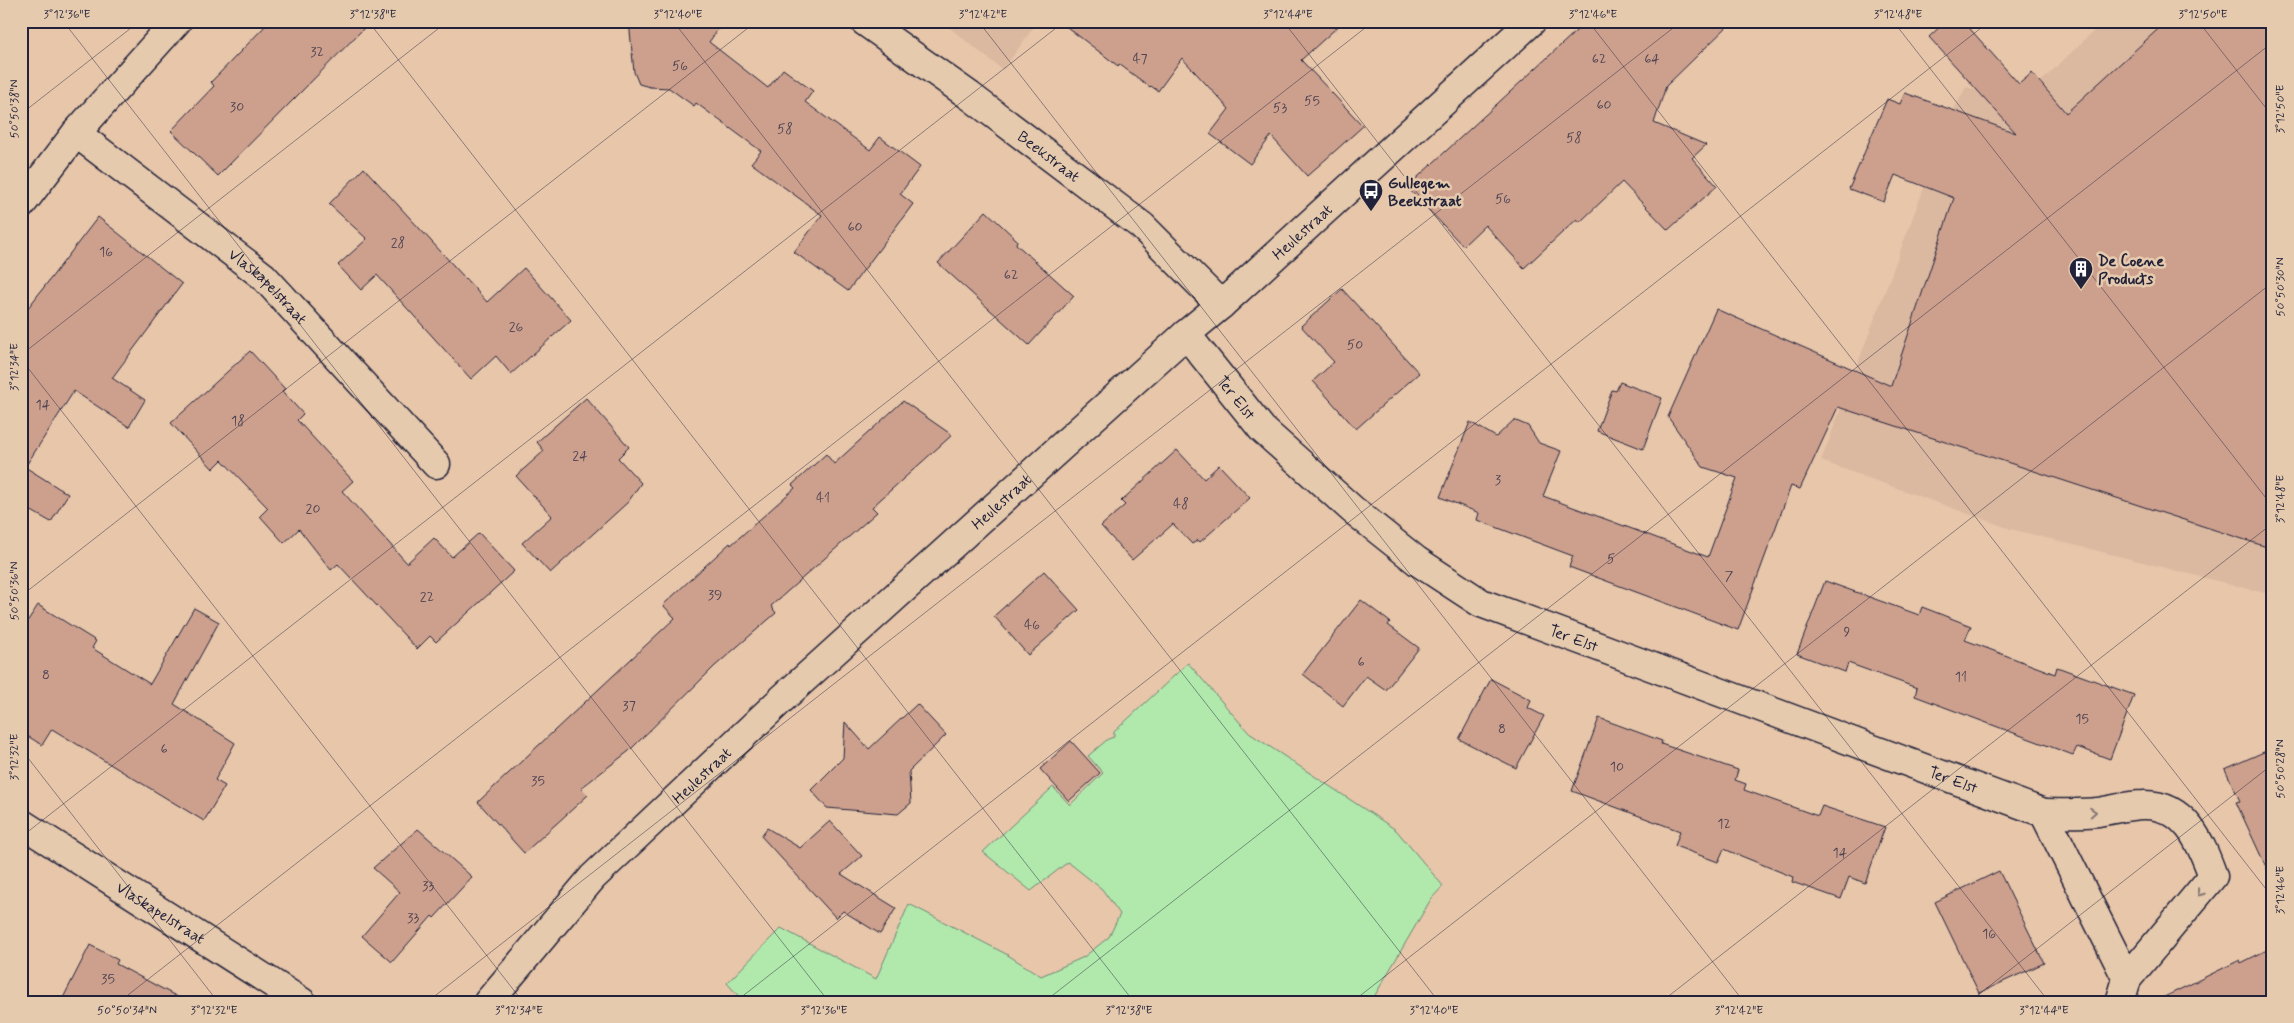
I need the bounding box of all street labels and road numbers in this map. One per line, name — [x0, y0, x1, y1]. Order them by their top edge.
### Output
street label: Beekstraat — [1013, 126, 1084, 188]
street label: Heulestraat — [1268, 200, 1337, 265]
street label: Vlaskapelstraat — [224, 244, 311, 329]
street label: Ter Elst — [1211, 372, 1260, 425]
street label: Heulestraat — [967, 470, 1037, 535]
street label: Ter Elst — [1546, 620, 1601, 658]
street label: Heulestraat — [668, 743, 737, 809]
street label: Ter Elst — [1925, 762, 1980, 799]
street label: Vlaskapelstraat — [112, 877, 209, 950]

